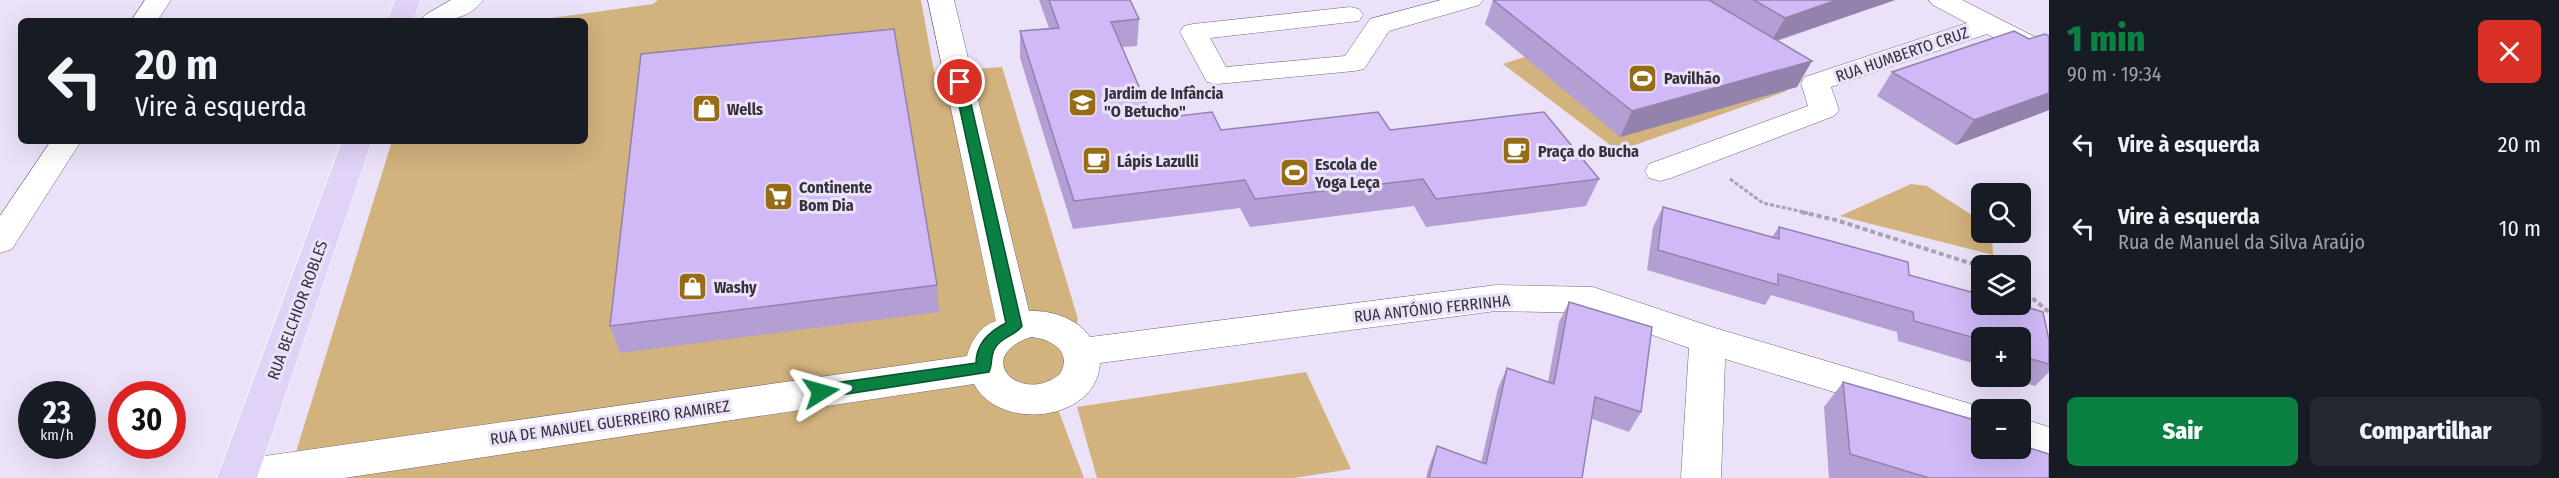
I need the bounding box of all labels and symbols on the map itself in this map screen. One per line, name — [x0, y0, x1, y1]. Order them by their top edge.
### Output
street label: RUA HUMBERTO CRUZ — [1833, 23, 1971, 86]
pin — [934, 56, 985, 107]
sports icon: Pavilhão — [1627, 62, 1659, 94]
place label: Pavilhão — [1664, 69, 1721, 88]
place label: Jardim de Infância "O Betucho" — [1103, 84, 1224, 121]
school or university icon: Jardim de Infância "O Betucho" — [1067, 86, 1099, 118]
shop icon: Wells — [690, 93, 722, 125]
place label: Wells — [727, 100, 763, 119]
cafe icon: Praça do Bucha — [1501, 135, 1533, 167]
place label: Praça do Bucha — [1538, 142, 1639, 162]
cafe icon: Lápis Lazulli — [1080, 145, 1112, 177]
place label: Lápis Lazulli — [1117, 152, 1199, 171]
place label: Escola de Yoga Leça — [1314, 155, 1380, 193]
sports icon: Escola de Yoga Leça — [1278, 157, 1310, 189]
place label: Continente Bom Dia — [799, 178, 872, 215]
supermarket icon: Continente Bom Dia — [762, 180, 794, 212]
street label: RUA BELCHIOR ROBLES — [263, 238, 332, 382]
shop icon: Washy — [677, 271, 709, 303]
place label: Washy — [714, 278, 757, 297]
street label: RUA ANTÓNIO FERRINHA — [1353, 291, 1512, 326]
position arrow — [789, 360, 853, 424]
speed limit sign: 30 — [108, 381, 186, 459]
street label: RUA DE MANUEL GUERREIRO RAMIREZ — [489, 396, 731, 449]

